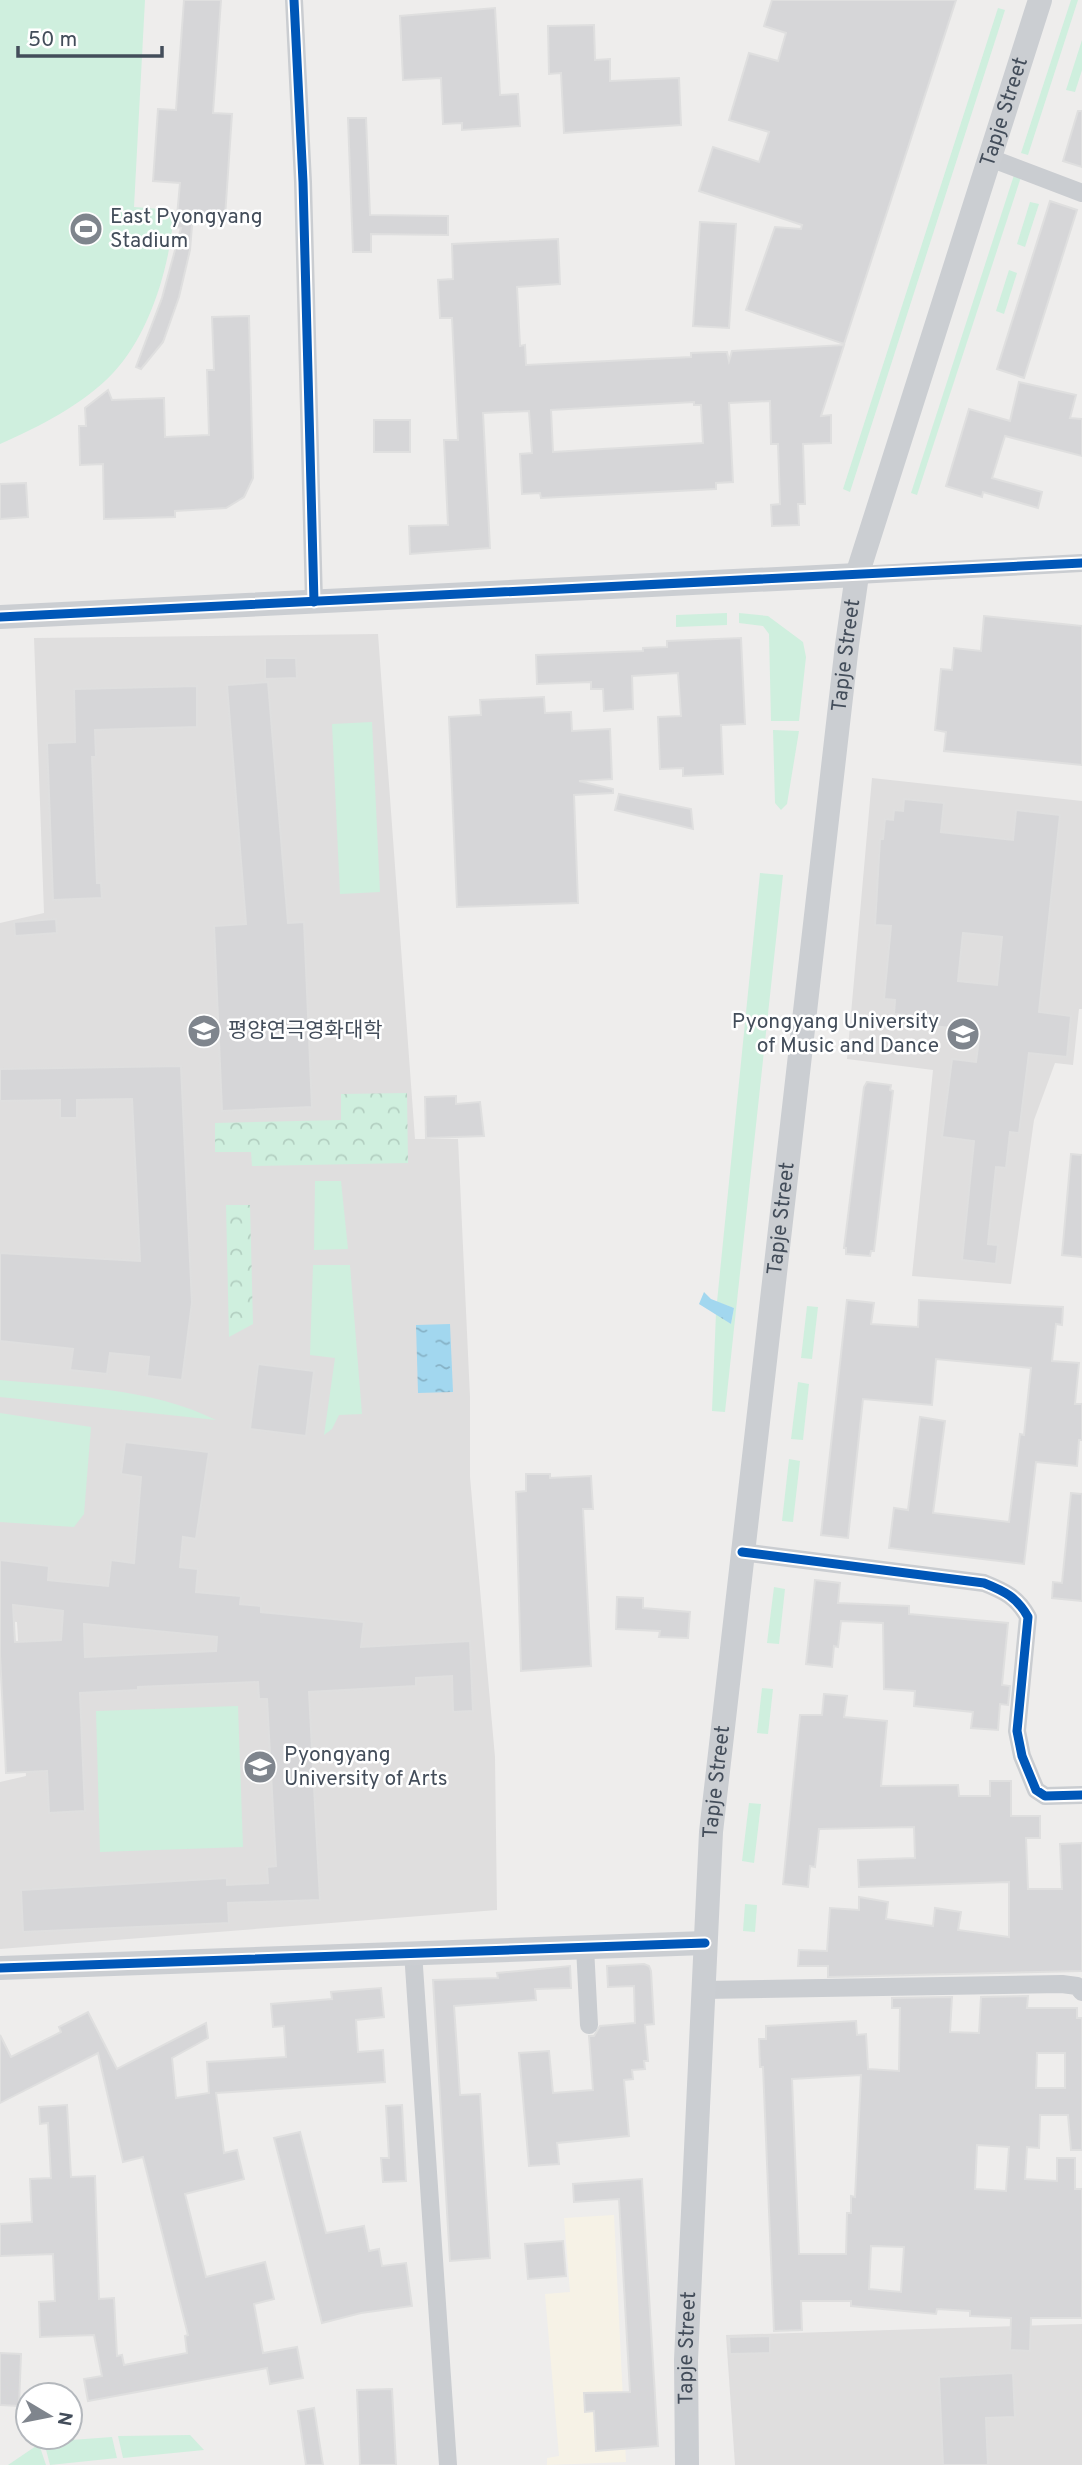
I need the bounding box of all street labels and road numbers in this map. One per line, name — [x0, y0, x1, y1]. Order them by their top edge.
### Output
street label: Tapje Street — [974, 54, 1034, 170]
street label: Tapje Street — [826, 597, 867, 713]
street label: Tapje Street — [761, 1161, 801, 1277]
street label: Tapje Street — [697, 1724, 737, 1839]
street label: Tapje Street — [672, 2291, 703, 2405]

